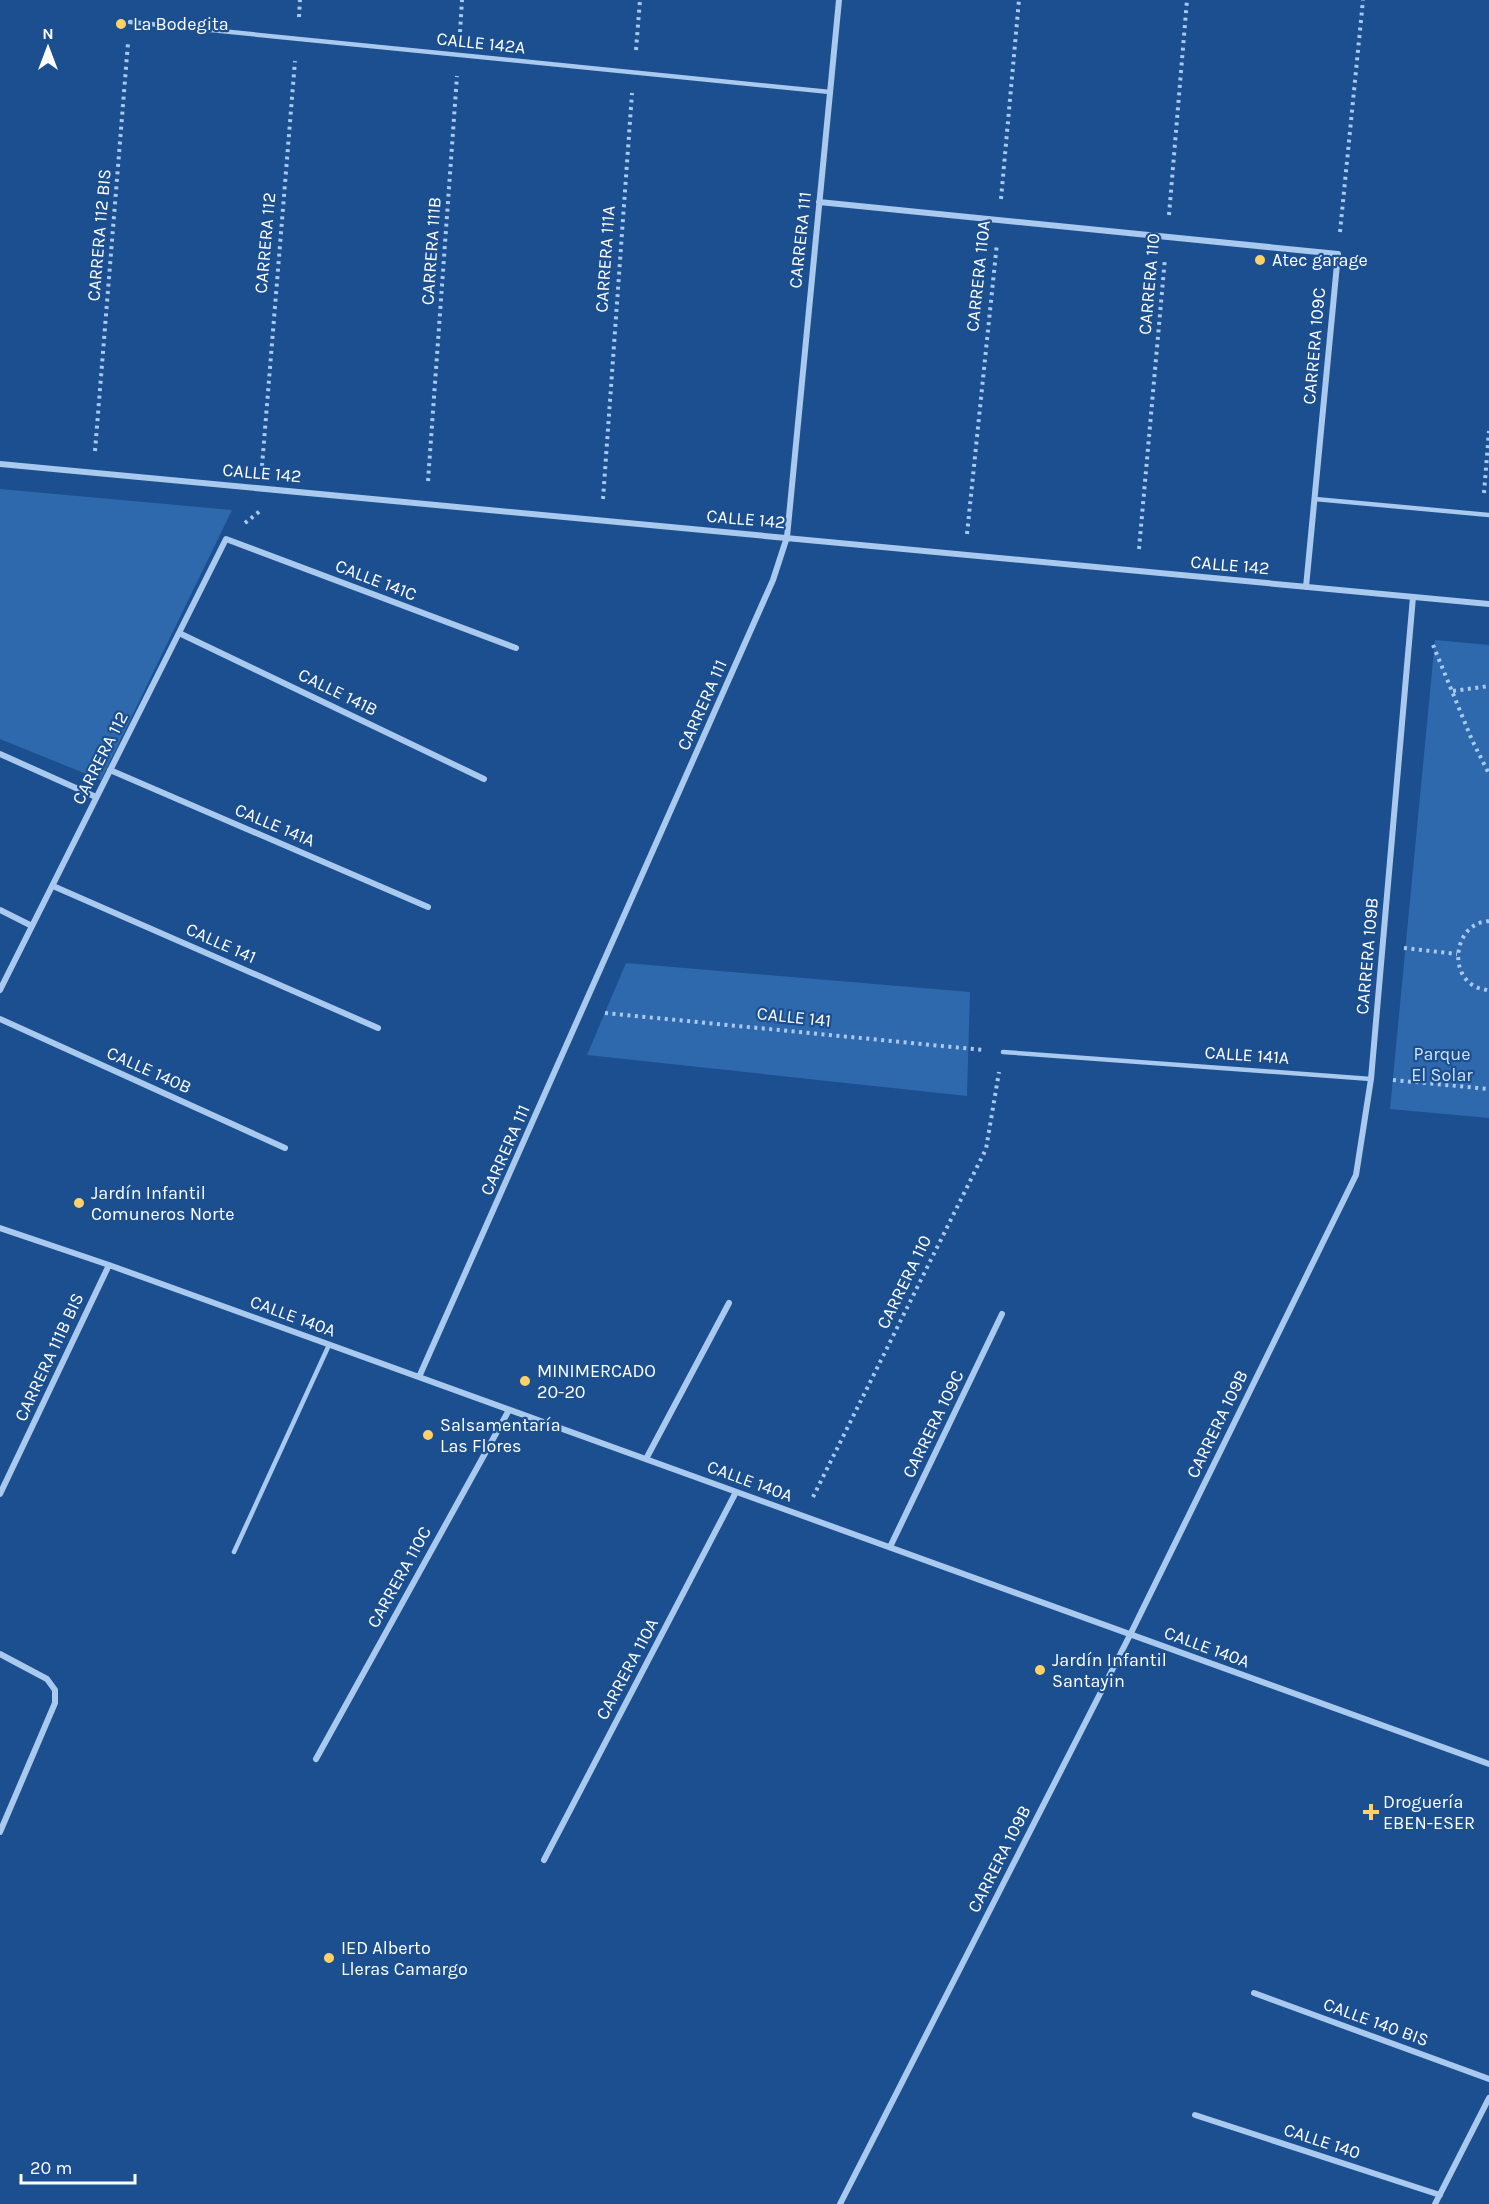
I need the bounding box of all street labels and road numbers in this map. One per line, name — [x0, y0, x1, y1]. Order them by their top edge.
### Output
street label: CALLE 142A — [435, 27, 527, 59]
street label: CARRERA 112 BIS — [82, 168, 116, 302]
street label: CARRERA 112 — [250, 191, 280, 295]
street label: CARRERA 111 — [784, 191, 816, 289]
street label: CARRERA 111B — [416, 196, 446, 306]
street label: CARRERA 111A — [590, 205, 620, 313]
street label: CARRERA 110A — [961, 219, 995, 333]
street label: CARRERA 110 — [1134, 232, 1164, 336]
street label: CARRERA 109C — [1298, 287, 1330, 405]
street label: CALLE 142 — [222, 459, 302, 487]
street label: CALLE 142 — [706, 505, 786, 533]
street label: CALLE 142 — [1190, 551, 1270, 579]
street label: CALLE 141C — [332, 554, 420, 606]
street label: CARRERA 111 — [672, 656, 732, 754]
street label: CALLE 141B — [295, 663, 381, 721]
street label: CARRERA 112 — [67, 708, 133, 808]
street label: CALLE 141A — [232, 798, 318, 852]
street label: CARRERA 109B — [1351, 897, 1383, 1015]
street label: CALLE 141 — [182, 918, 260, 968]
street label: CALLE 141 — [756, 1002, 832, 1032]
street label: CALLE 141A — [1204, 1041, 1290, 1069]
street label: CALLE 140B — [103, 1042, 195, 1098]
street label: CARRERA 111 — [475, 1101, 535, 1199]
street label: CARRERA 110 — [872, 1231, 936, 1333]
street label: CARRERA 111B BIS — [10, 1289, 88, 1425]
street label: CALLE 140A — [247, 1290, 339, 1342]
street label: CARRERA 109C — [897, 1366, 969, 1482]
street label: CARRERA 109B — [1181, 1366, 1253, 1482]
street label: CALLE 140A — [704, 1455, 796, 1507]
street label: CARRERA 110C — [362, 1522, 436, 1632]
street label: CARRERA 110A — [591, 1614, 663, 1724]
street label: CALLE 140A — [1161, 1621, 1253, 1673]
street label: CARRERA 109B — [963, 1802, 1035, 1916]
street label: CALLE 140 BIS — [1320, 1993, 1432, 2051]
street label: CALLE 140 — [1281, 2118, 1363, 2164]

